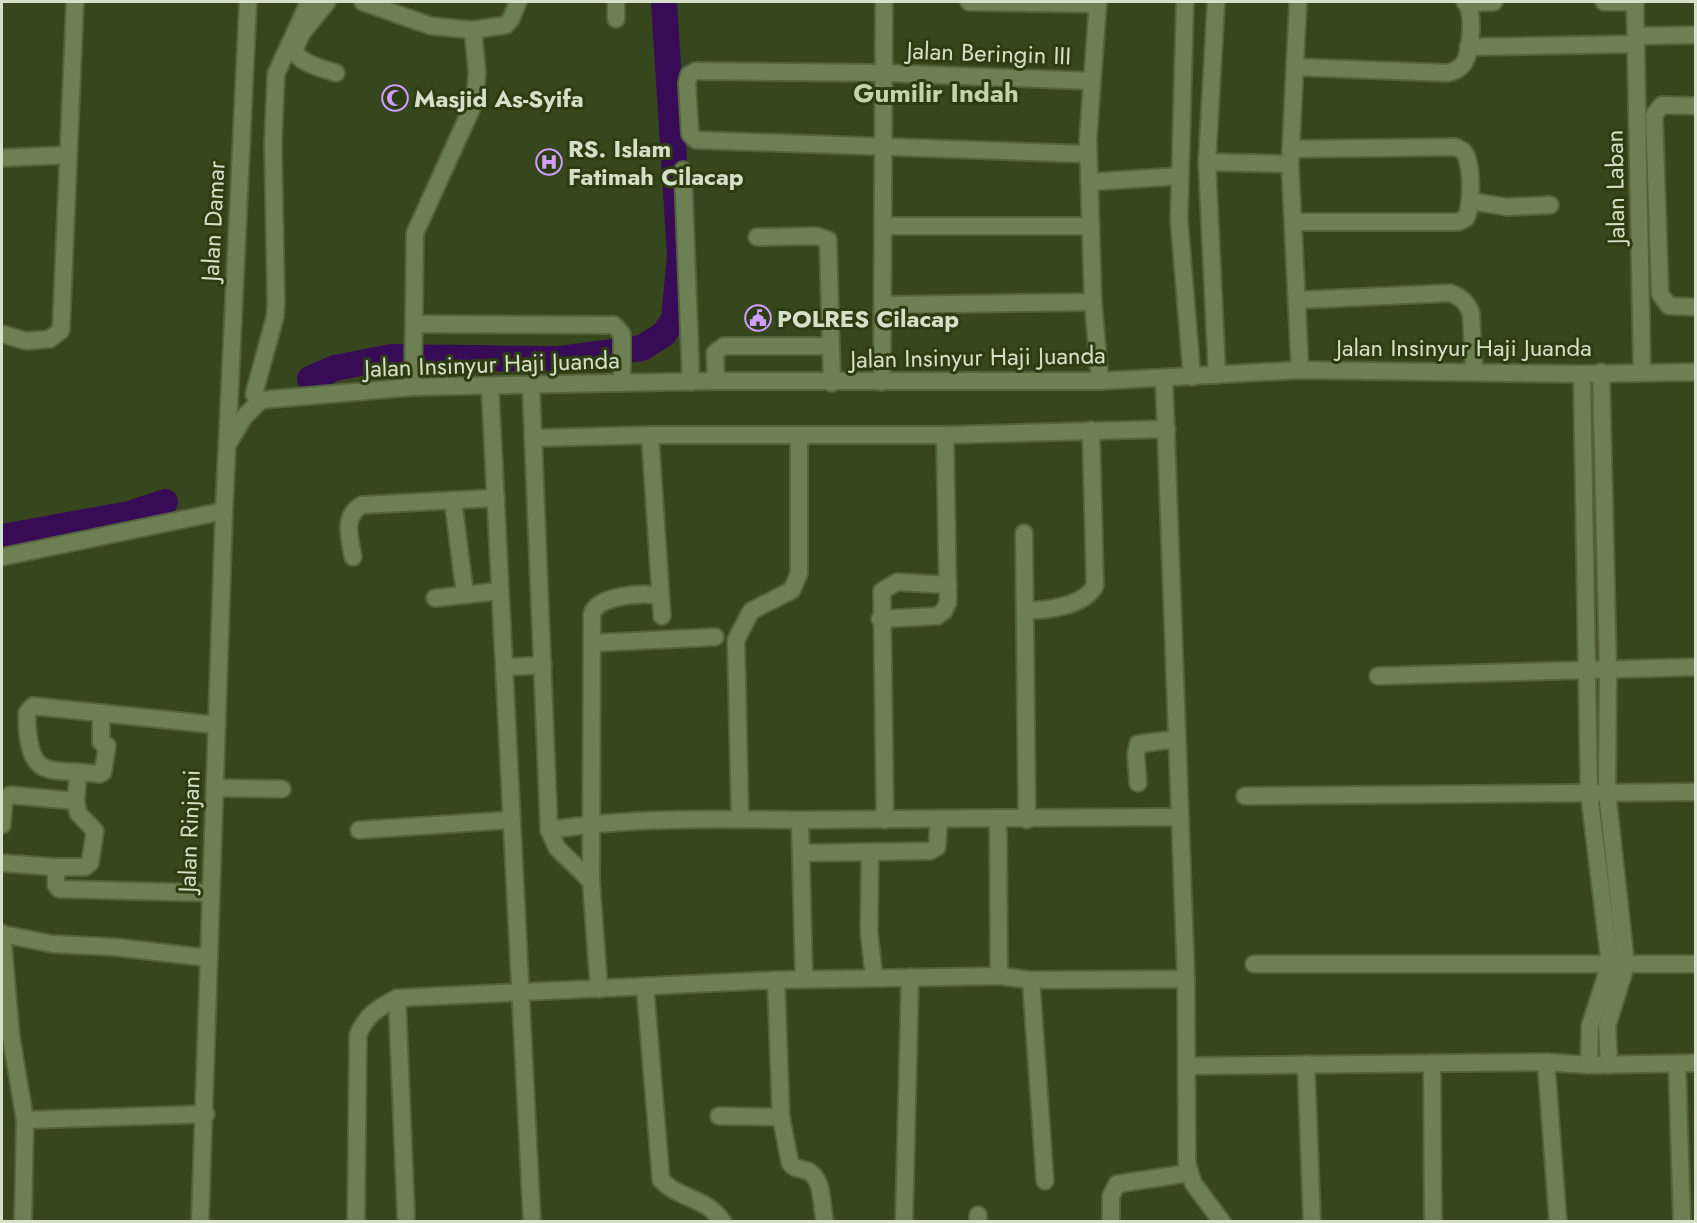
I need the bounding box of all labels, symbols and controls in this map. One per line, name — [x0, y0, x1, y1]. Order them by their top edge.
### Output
street label: Jalan Beringin III — [903, 33, 1072, 73]
district label: Gumilir Indah — [853, 74, 1019, 112]
place label: Masjid As-Syifa — [414, 81, 584, 116]
mosque icon: Masjid As-Syifa — [380, 83, 410, 113]
street label: Jalan Laban — [1597, 130, 1634, 247]
place label: RS. Islam Fatimah Cilacap — [568, 131, 744, 194]
hospital icon: RS. Islam Fatimah Cilacap — [534, 147, 564, 177]
street label: Jalan Damar — [192, 159, 234, 285]
place label: POLRES Cilacap — [777, 301, 959, 336]
public building icon: POLRES Cilacap — [743, 303, 773, 333]
street label: Jalan Insinyur Haji Juanda — [1333, 330, 1592, 365]
street label: Jalan Insinyur Haji Juanda — [847, 337, 1106, 377]
street label: Jalan Insinyur Haji Juanda — [361, 342, 620, 386]
street label: Jalan Rinjani — [169, 769, 209, 896]

